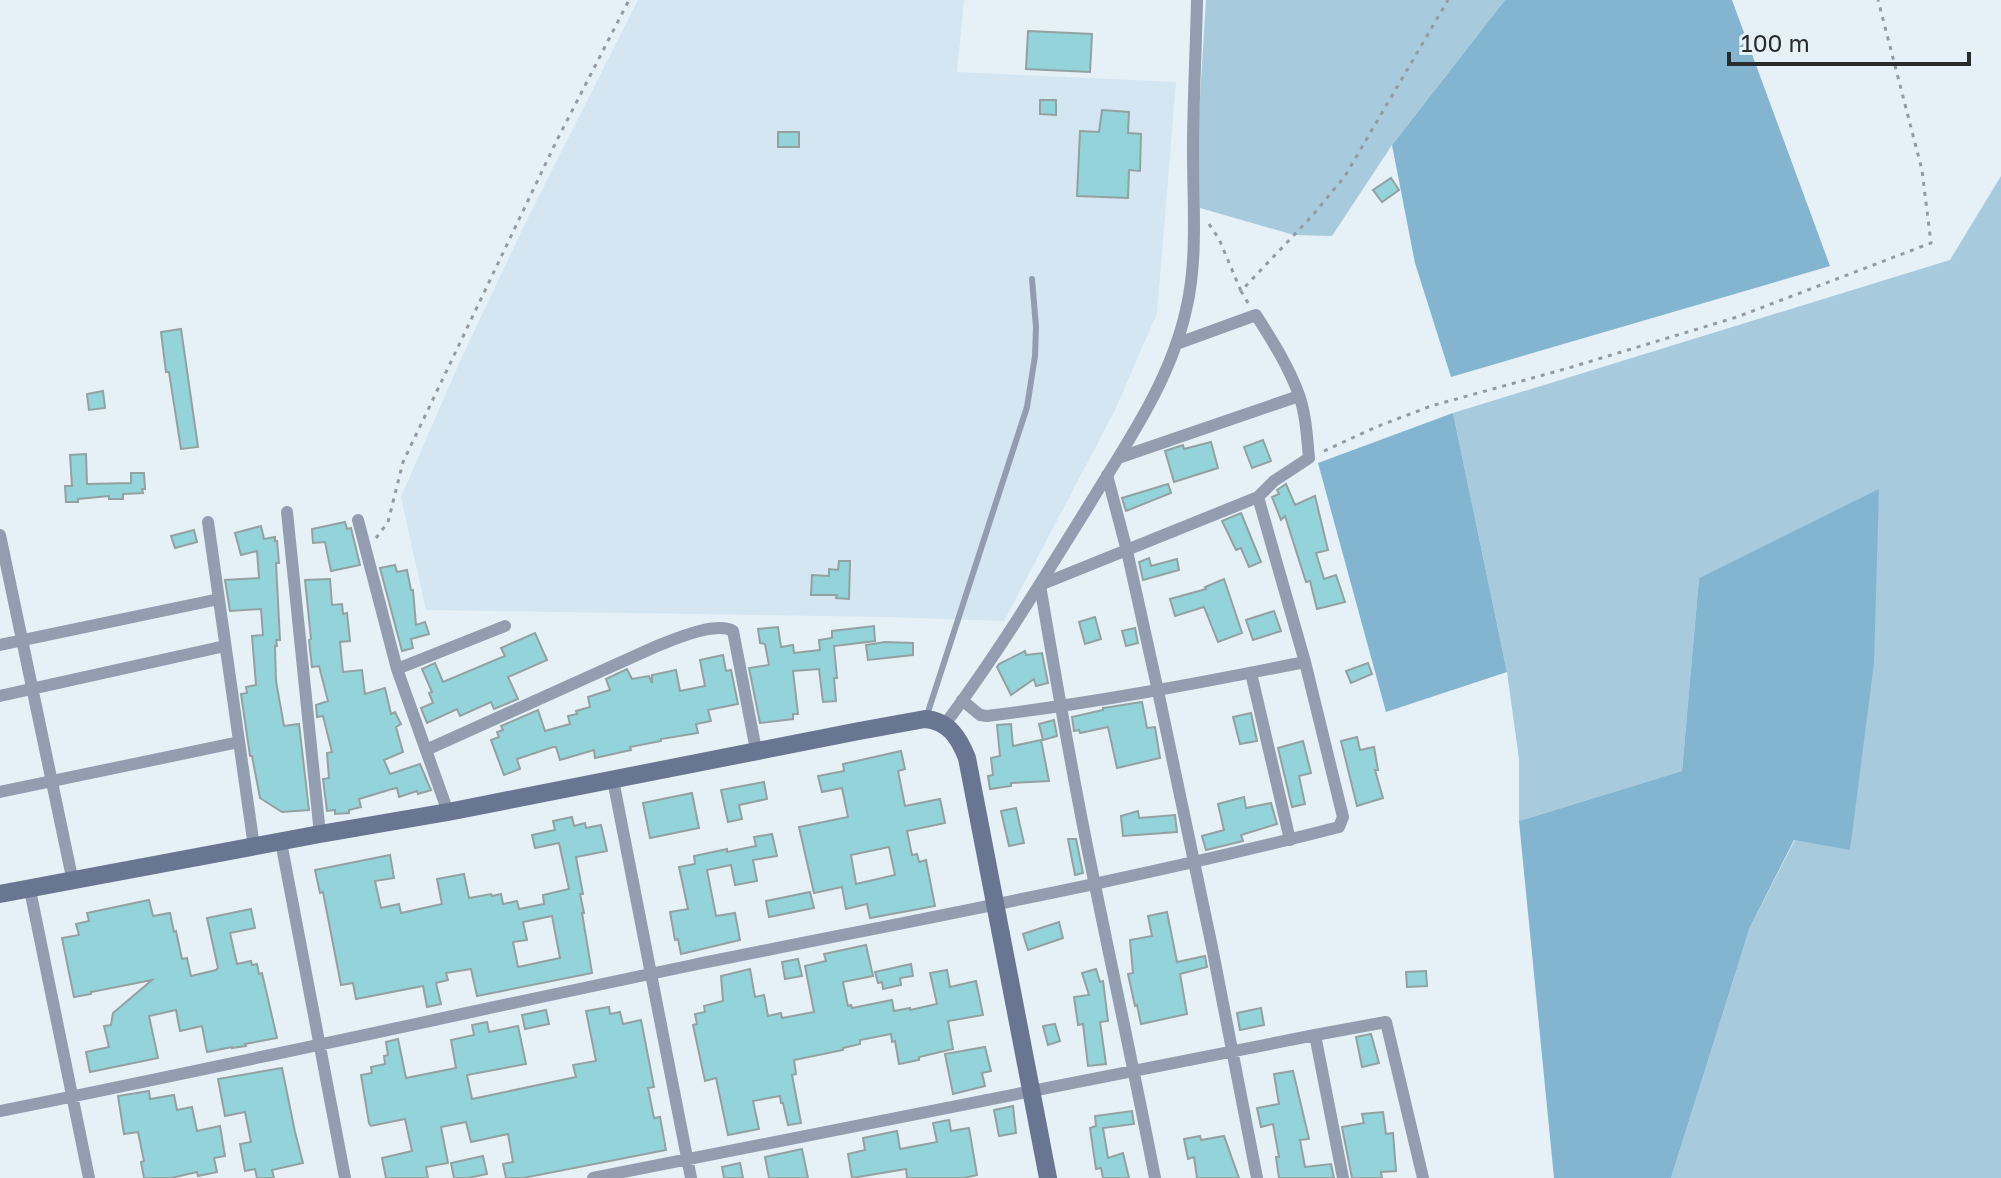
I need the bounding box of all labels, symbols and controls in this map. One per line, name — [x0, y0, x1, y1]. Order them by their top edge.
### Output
scale bar — [1729, 16, 1969, 66]
text: 100 m — [1741, 28, 1810, 57]

